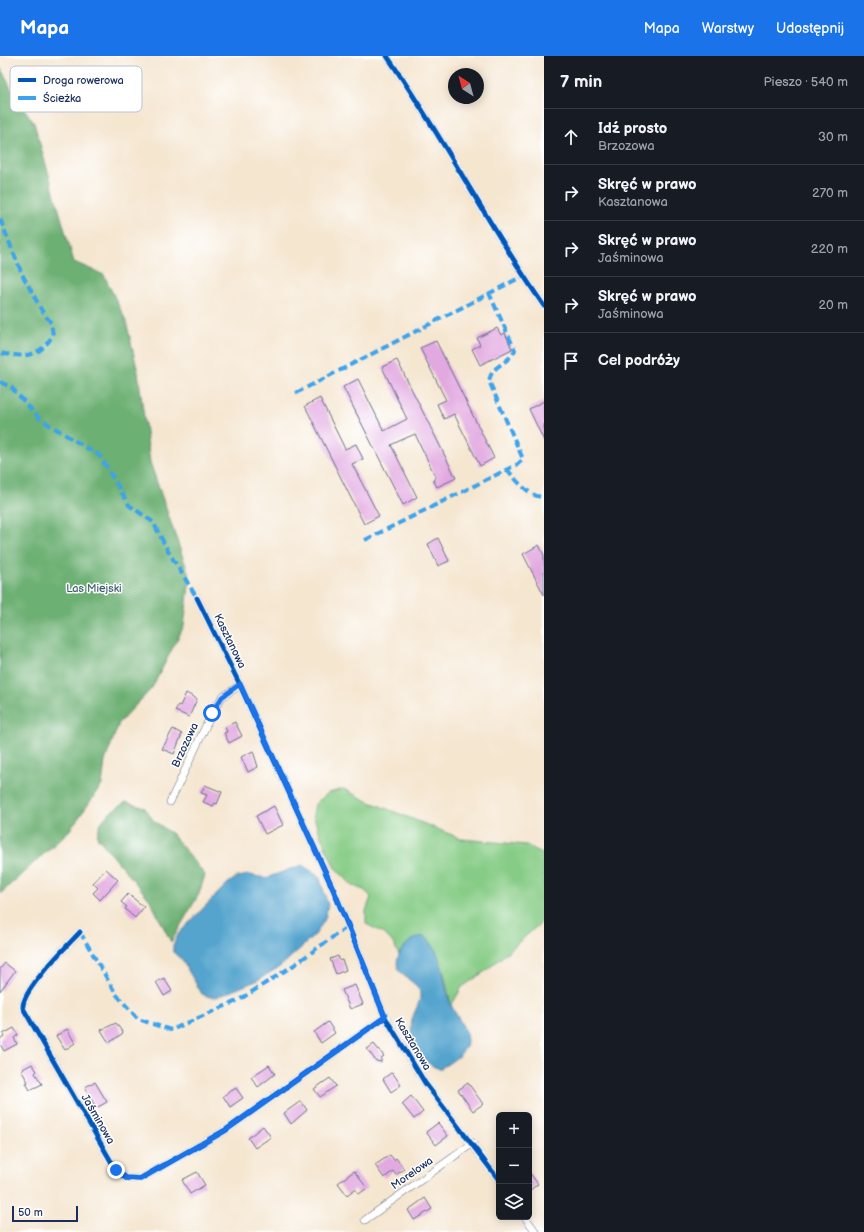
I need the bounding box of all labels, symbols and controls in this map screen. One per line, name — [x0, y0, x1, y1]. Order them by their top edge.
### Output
text: Mapa — [20, 17, 69, 40]
text: Mapa — [644, 20, 680, 37]
text: Warstwy — [702, 20, 754, 37]
text: Udostępnij — [776, 20, 844, 37]
legend — [10, 66, 142, 112]
north arrow — [448, 68, 484, 104]
text: 7 min — [560, 72, 602, 92]
text: Droga rowerowa — [43, 74, 124, 87]
text: Pieszo · 540 m — [763, 74, 848, 90]
text: Ścieżka — [43, 91, 81, 105]
text: Idź prosto — [598, 119, 667, 138]
icon: ahead — [560, 126, 582, 148]
text: 30 m — [818, 129, 848, 145]
text: Brzozowa — [598, 138, 655, 154]
text: Skręć w prawo — [598, 175, 697, 194]
icon: right — [560, 182, 582, 204]
text: 270 m — [812, 185, 848, 201]
text: Kasztanowa — [598, 194, 668, 210]
text: Skręć w prawo — [598, 231, 697, 250]
icon: right — [560, 238, 582, 260]
text: 220 m — [811, 241, 848, 257]
text: Jaśminowa — [598, 250, 664, 266]
text: Skręć w prawo — [598, 287, 697, 306]
icon: right — [560, 294, 582, 316]
text: 20 m — [818, 297, 848, 313]
text: Jaśminowa — [598, 306, 664, 322]
icon: arrive — [560, 350, 582, 372]
text: Cel podróży — [598, 351, 680, 370]
park label: Las Miejski — [66, 582, 122, 595]
street label: Kasztanowa — [211, 612, 249, 670]
route start — [203, 704, 221, 722]
street label: Brzozowa — [169, 721, 201, 769]
street label: Kasztanowa — [392, 1015, 434, 1073]
street label: Jaśminowa — [78, 1092, 118, 1146]
map controls — [496, 1112, 532, 1220]
button: + — [496, 1112, 532, 1148]
button: − — [496, 1148, 532, 1184]
street label: Morelowa — [389, 1154, 435, 1192]
route end — [107, 1161, 125, 1179]
button: layers — [496, 1184, 532, 1220]
scale bar — [12, 1204, 78, 1223]
text: 50 m — [18, 1206, 43, 1219]

